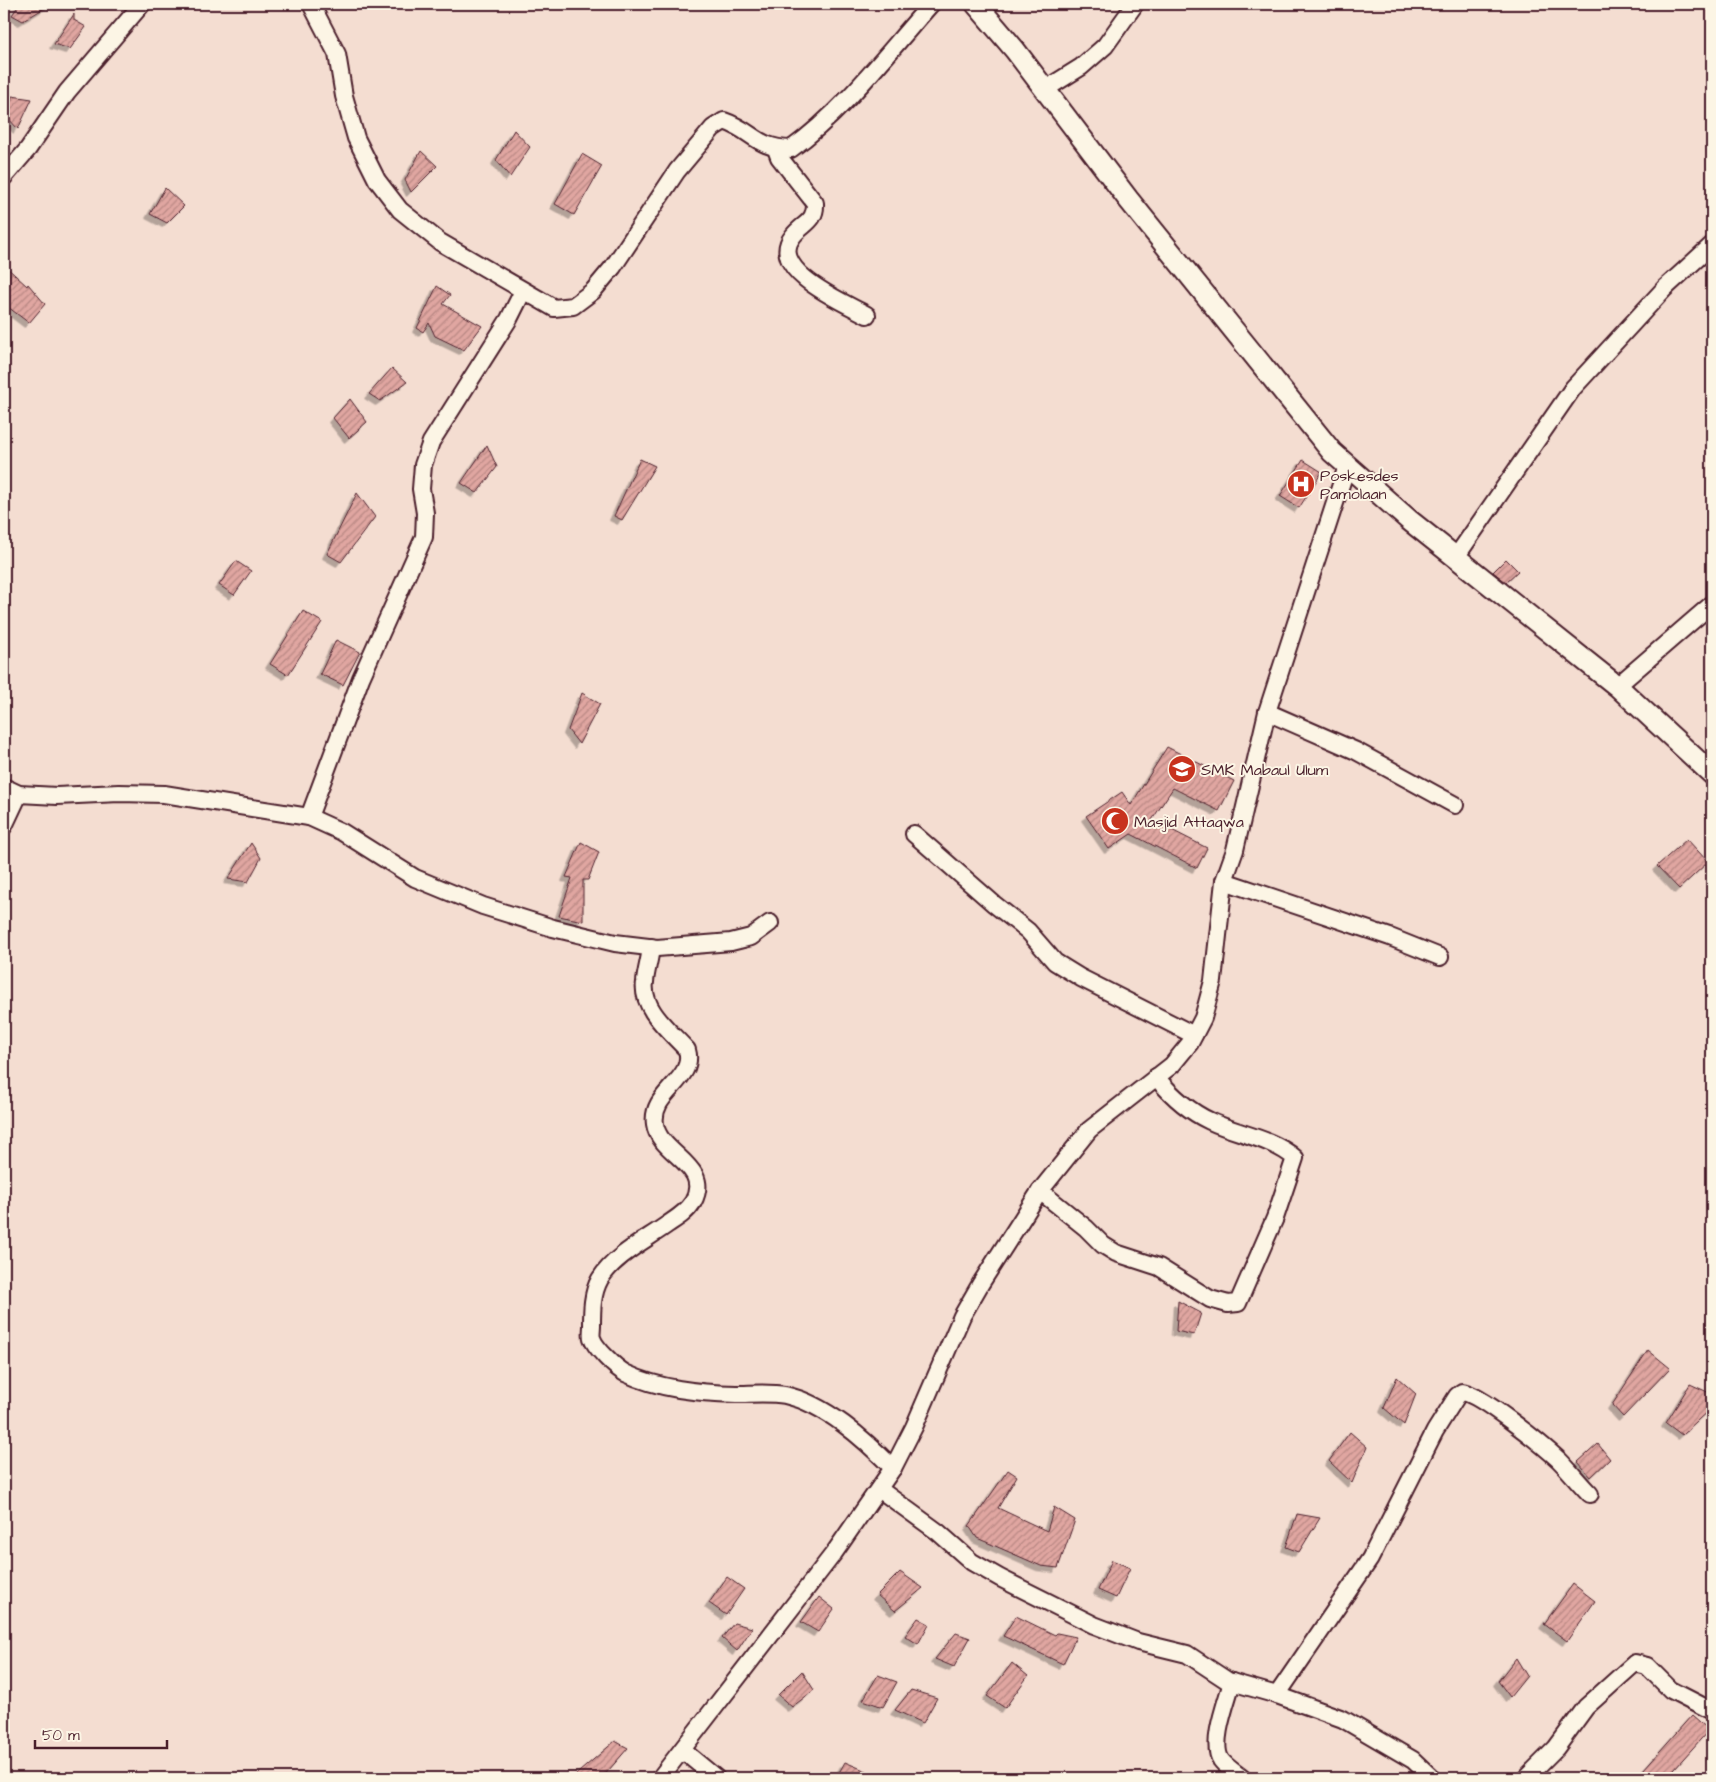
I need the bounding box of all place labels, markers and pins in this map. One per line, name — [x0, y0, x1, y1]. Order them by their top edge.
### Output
place label: Poskesdes Pamolaan — [1320, 465, 1399, 505]
hospital icon: Poskesdes Pamolaan — [1286, 469, 1316, 499]
school or university icon: SMK Mabaul Ulum — [1167, 754, 1197, 784]
place label: SMK Mabaul Ulum — [1201, 759, 1329, 781]
mosque icon: Masjid Attaqwa — [1100, 806, 1130, 836]
place label: Masjid Attaqwa — [1134, 811, 1244, 833]

